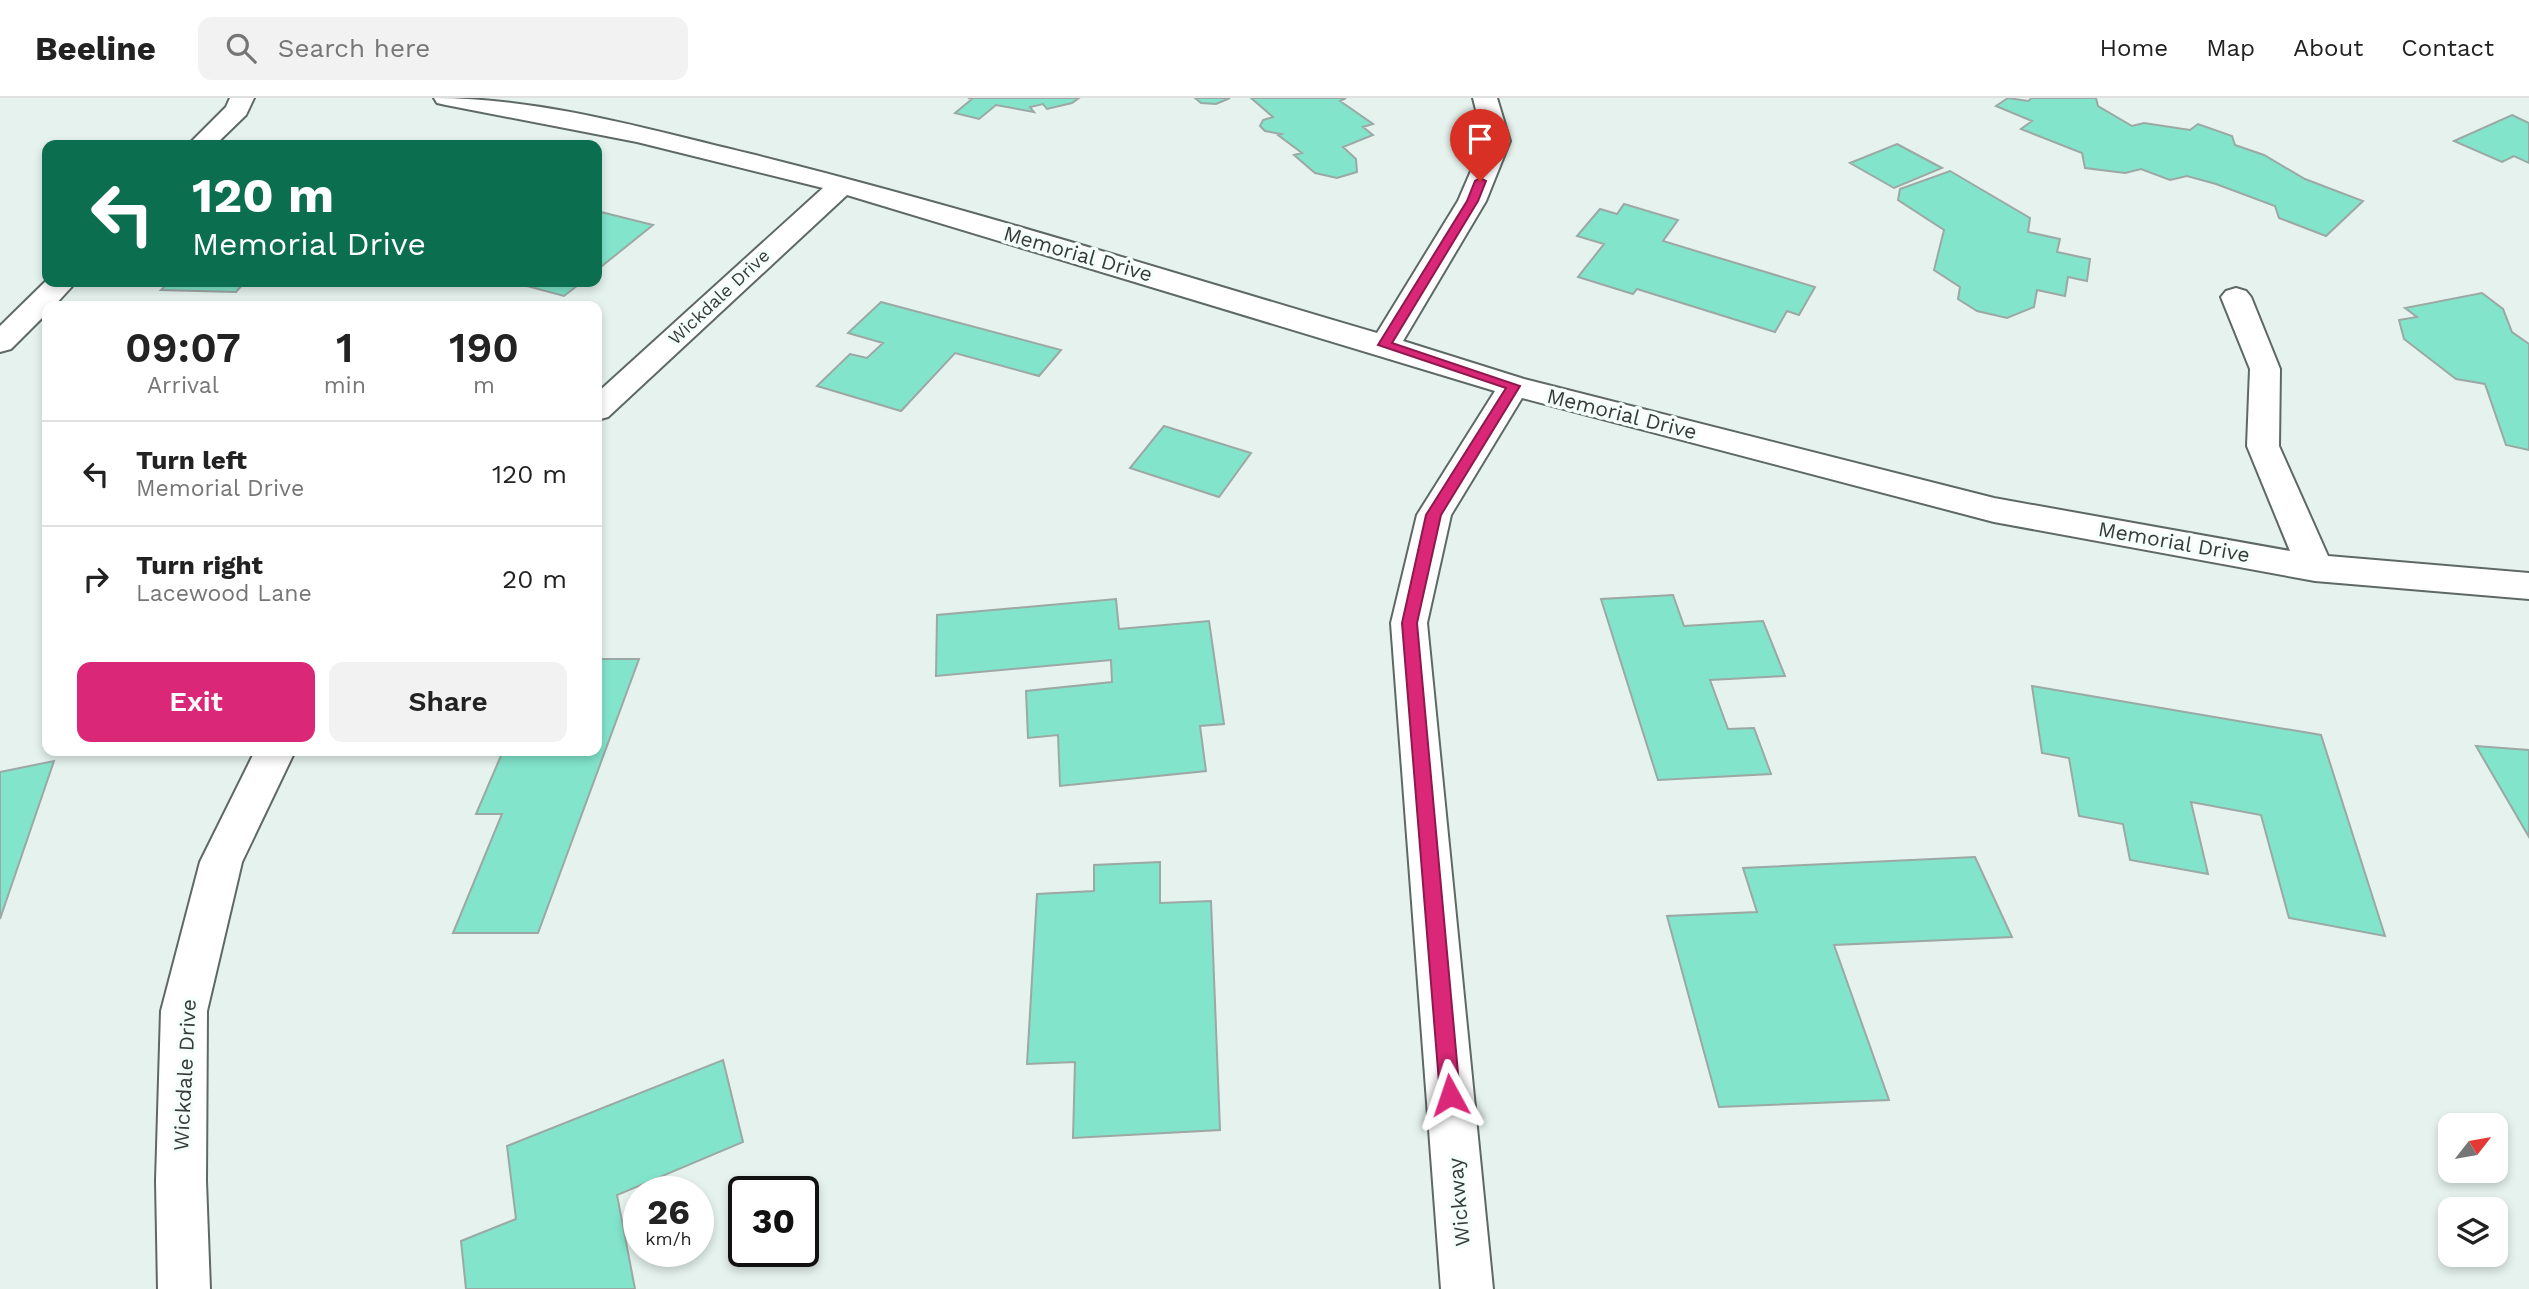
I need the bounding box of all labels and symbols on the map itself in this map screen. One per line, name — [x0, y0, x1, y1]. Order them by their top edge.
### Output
pin — [1450, 109, 1510, 181]
street label: Memorial Drive — [1001, 220, 1155, 287]
street label: Wickdale Drive — [664, 245, 773, 349]
street label: Memorial Drive — [1545, 383, 1700, 444]
street label: Memorial Drive — [2096, 516, 2252, 567]
street label: Wickdale Drive — [168, 998, 201, 1152]
position arrow — [1413, 1058, 1487, 1132]
north arrow — [2438, 1113, 2508, 1183]
street label: Wickway — [1442, 1157, 1475, 1247]
speed limit sign: 30 — [728, 1176, 819, 1267]

